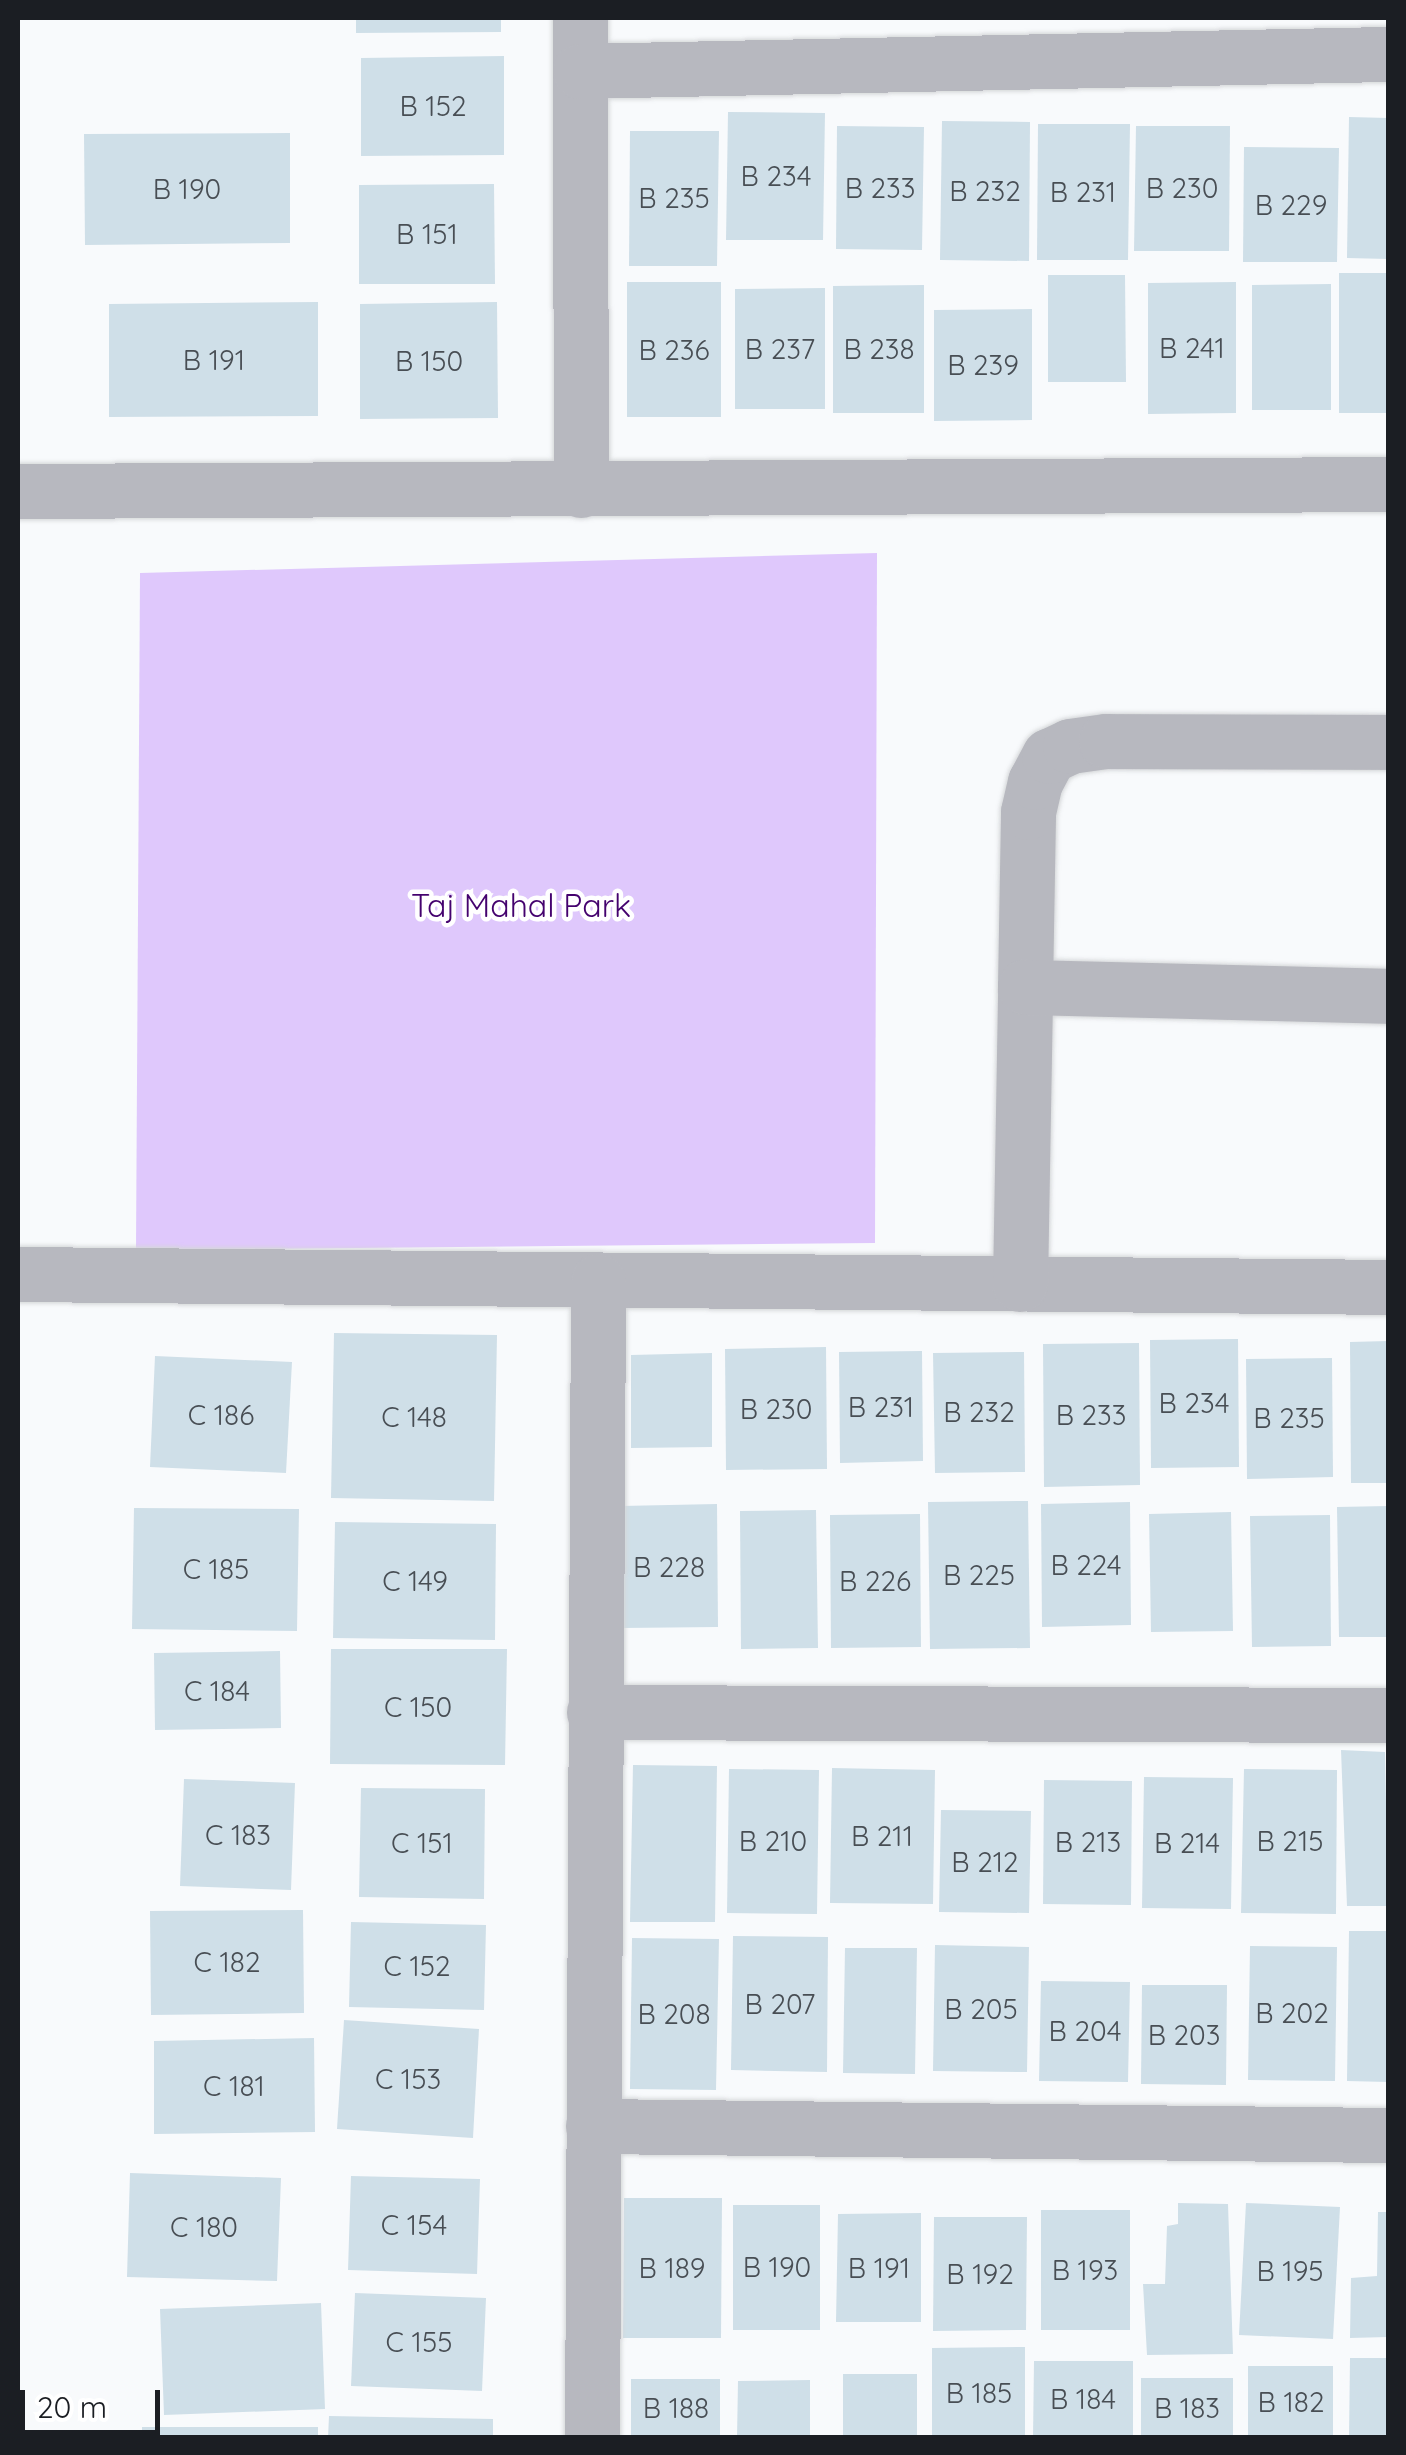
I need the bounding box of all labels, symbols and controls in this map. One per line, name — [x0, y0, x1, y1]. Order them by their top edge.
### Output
house number: B 152 — [399, 89, 467, 123]
house number: B 234 — [741, 159, 811, 193]
house number: B 233 — [845, 171, 915, 205]
house number: B 230 — [1146, 171, 1218, 205]
house number: B 190 — [153, 172, 221, 206]
house number: B 232 — [949, 174, 1021, 208]
house number: B 231 — [1050, 175, 1116, 209]
house number: B 235 — [638, 181, 710, 215]
house number: B 229 — [1255, 188, 1327, 222]
house number: B 151 — [396, 217, 458, 251]
house number: B 241 — [1159, 331, 1225, 365]
house number: B 237 — [745, 332, 815, 366]
house number: B 238 — [843, 332, 915, 366]
house number: B 236 — [638, 333, 710, 367]
house number: B 191 — [183, 343, 245, 377]
house number: B 150 — [395, 344, 463, 378]
house number: B 239 — [947, 348, 1019, 382]
park label: Taj Mahal Park — [411, 886, 631, 924]
house number: B 234 — [1159, 1386, 1229, 1420]
house number: B 231 — [848, 1390, 914, 1424]
house number: B 230 — [740, 1392, 812, 1426]
house number: B 232 — [943, 1395, 1015, 1429]
house number: C 186 — [188, 1398, 254, 1432]
house number: B 233 — [1056, 1398, 1126, 1432]
house number: C 148 — [381, 1400, 447, 1434]
house number: B 235 — [1253, 1401, 1325, 1435]
house number: B 224 — [1050, 1548, 1122, 1582]
house number: B 228 — [633, 1550, 705, 1584]
house number: C 185 — [183, 1552, 249, 1586]
house number: B 225 — [943, 1558, 1015, 1592]
house number: C 149 — [382, 1564, 448, 1598]
house number: B 226 — [839, 1564, 911, 1598]
house number: C 184 — [184, 1674, 250, 1708]
house number: C 150 — [384, 1690, 452, 1724]
house number: C 183 — [205, 1818, 271, 1852]
house number: B 211 — [851, 1819, 913, 1853]
house number: B 210 — [739, 1824, 807, 1858]
house number: B 215 — [1256, 1824, 1324, 1858]
house number: B 213 — [1055, 1825, 1121, 1859]
house number: C 151 — [391, 1826, 453, 1860]
house number: B 214 — [1154, 1826, 1220, 1860]
house number: B 212 — [951, 1845, 1019, 1879]
house number: C 182 — [194, 1945, 260, 1979]
house number: C 152 — [383, 1949, 451, 1983]
house number: B 207 — [745, 1987, 815, 2021]
house number: B 205 — [944, 1992, 1018, 2026]
house number: B 202 — [1255, 1996, 1329, 2030]
house number: B 208 — [637, 1997, 711, 2031]
house number: B 204 — [1049, 2014, 1121, 2048]
house number: B 203 — [1148, 2018, 1220, 2052]
house number: C 153 — [375, 2062, 441, 2096]
house number: C 181 — [203, 2069, 265, 2103]
house number: C 154 — [381, 2208, 447, 2242]
house number: C 180 — [170, 2210, 238, 2244]
house number: B 190 — [743, 2250, 811, 2284]
house number: B 189 — [639, 2251, 705, 2285]
house number: B 191 — [848, 2251, 910, 2285]
house number: B 193 — [1052, 2253, 1118, 2287]
house number: B 195 — [1256, 2254, 1324, 2288]
house number: B 192 — [946, 2257, 1014, 2291]
house number: C 155 — [386, 2325, 452, 2359]
scale bar — [25, 2370, 165, 2432]
house number: B 185 — [946, 2376, 1012, 2410]
house number: B 184 — [1050, 2382, 1116, 2416]
house number: B 182 — [1258, 2385, 1324, 2419]
text: 20 m — [37, 2388, 107, 2426]
house number: B 188 — [643, 2391, 709, 2425]
house number: B 183 — [1154, 2391, 1220, 2425]

